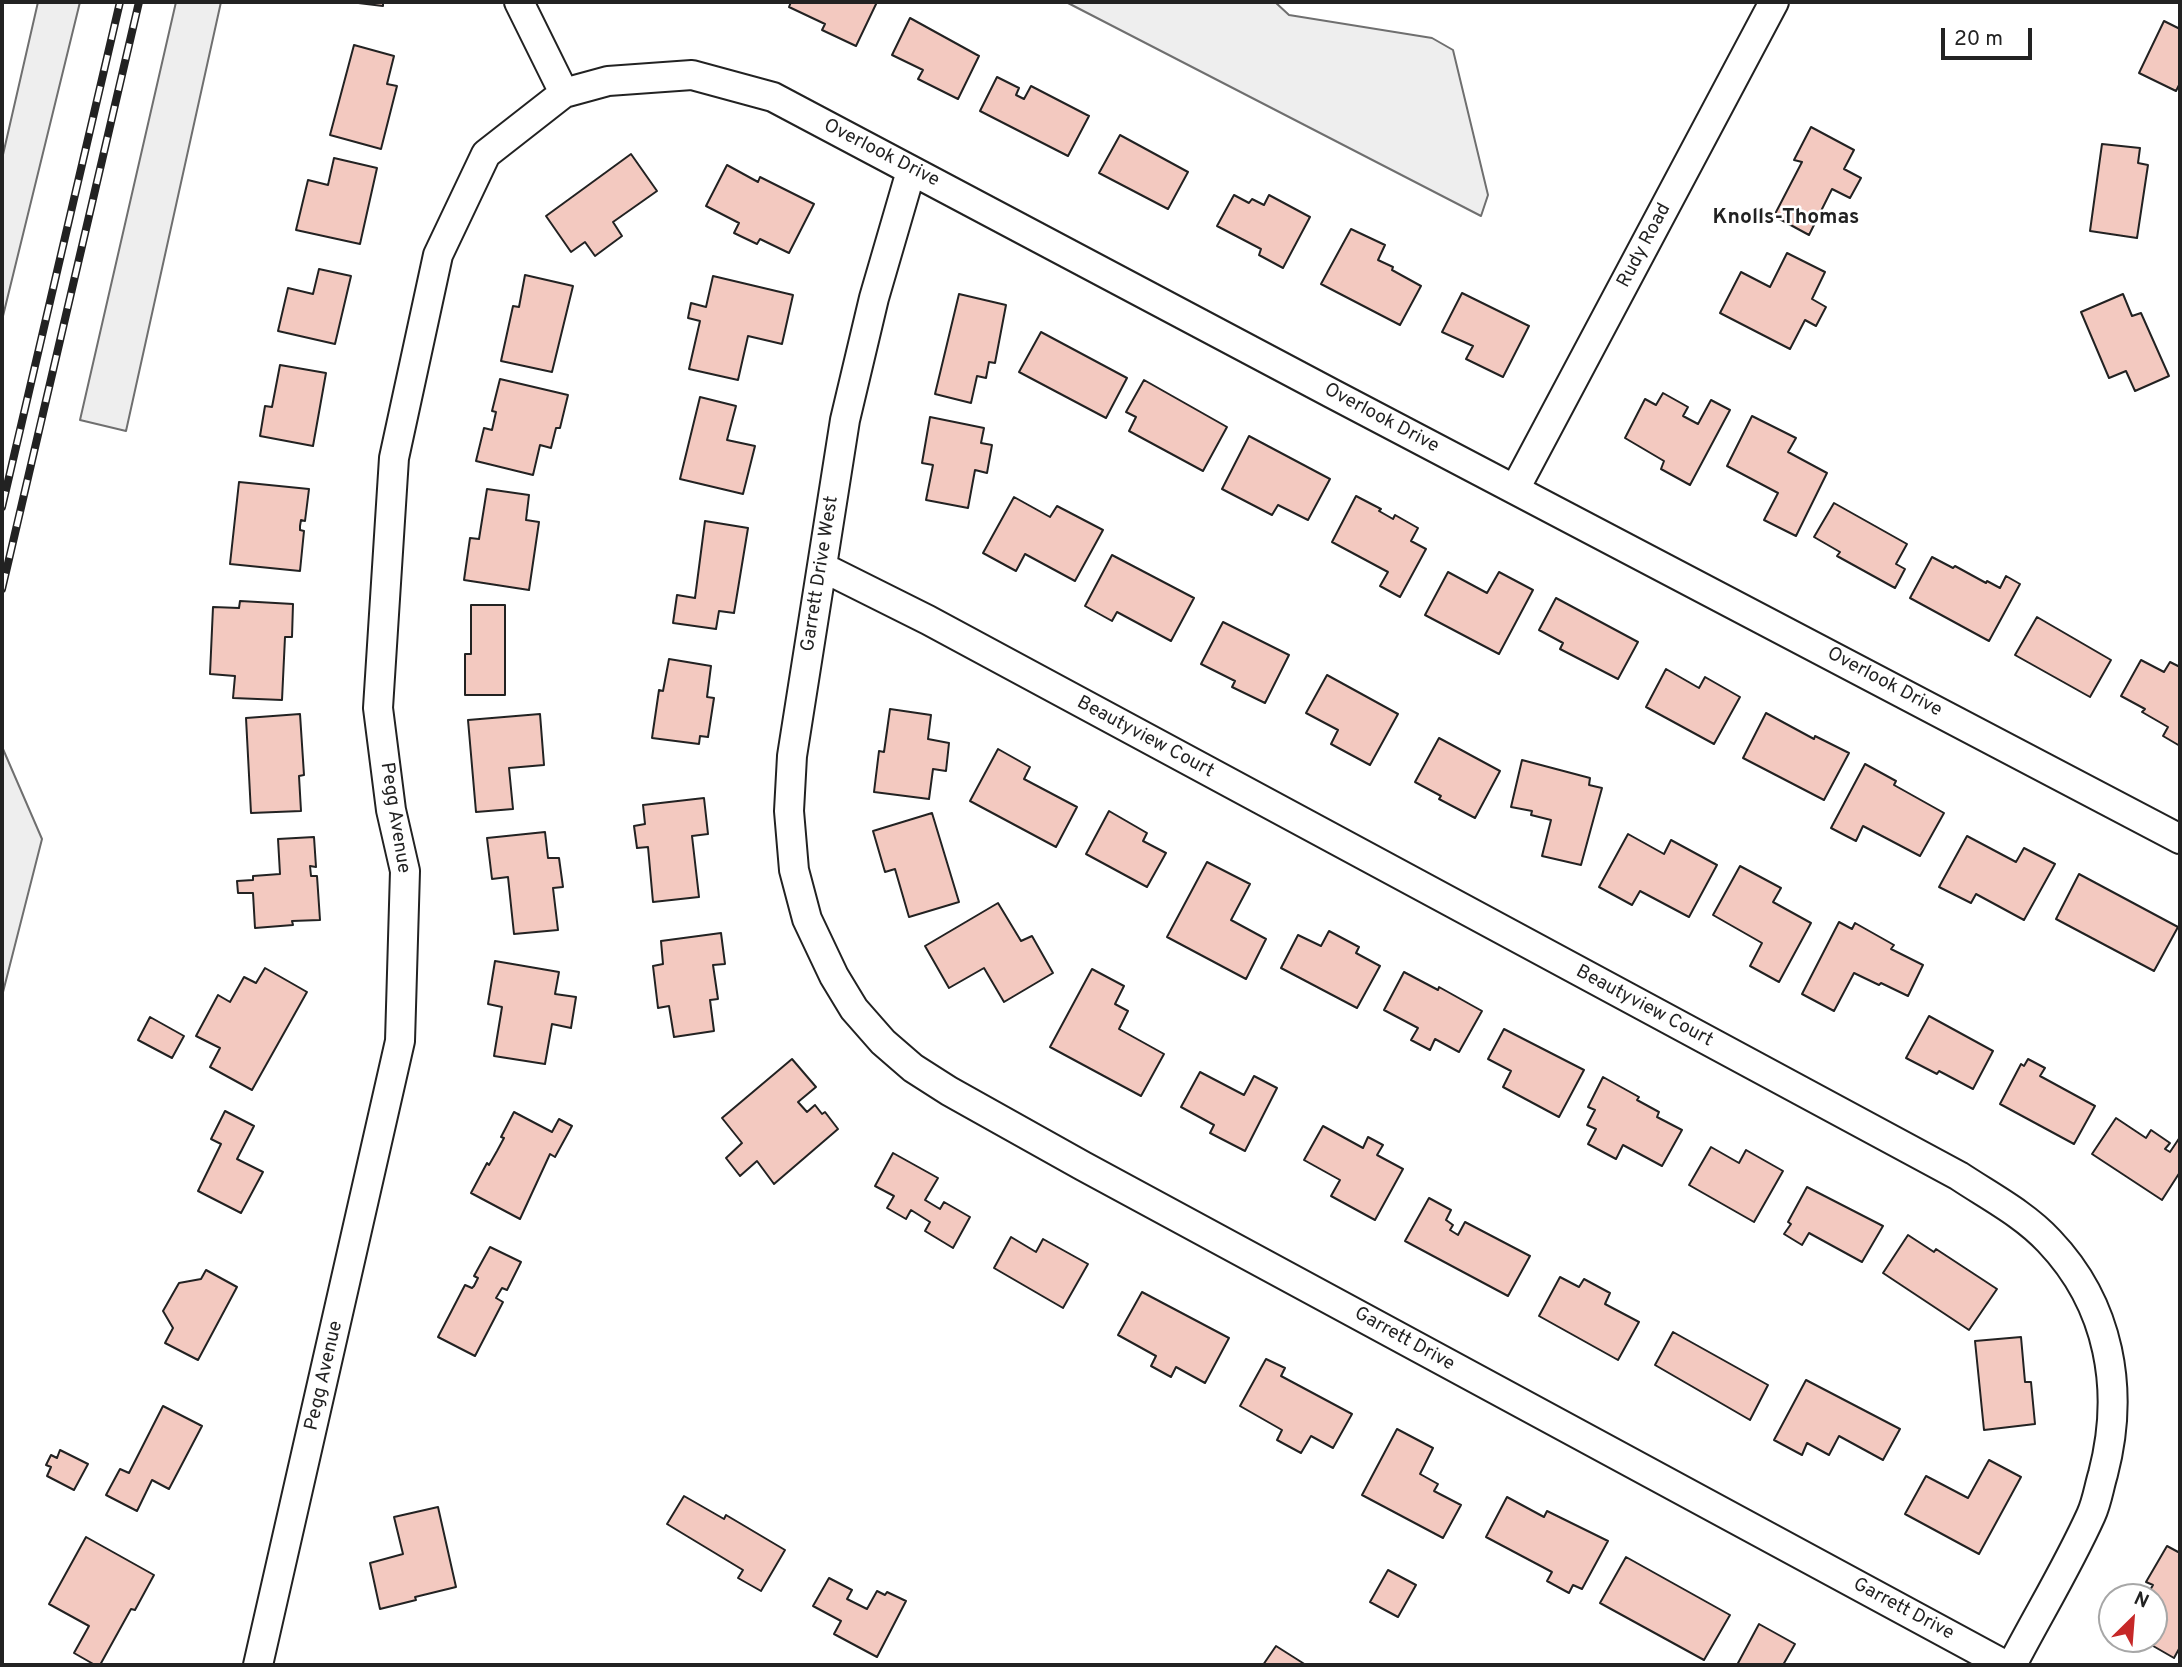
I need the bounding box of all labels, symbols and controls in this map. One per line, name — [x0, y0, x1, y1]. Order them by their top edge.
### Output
scale bar — [1944, 14, 2035, 58]
text: 20 m — [1954, 26, 2003, 53]
street label: Overlook Drive — [819, 115, 943, 193]
street label: Rudy Road — [1613, 200, 1677, 292]
district label: Knolls-Thomas — [1713, 206, 1859, 232]
street label: Overlook Drive — [1320, 379, 1442, 459]
street label: Garrett Drive West — [797, 495, 845, 653]
street label: Overlook Drive — [1823, 643, 1945, 723]
street label: Beautyview Court — [1072, 692, 1218, 784]
street label: Pegg Avenue — [374, 761, 414, 875]
street label: Beautyview Court — [1571, 961, 1717, 1053]
street label: Garrett Drive — [1350, 1303, 1458, 1377]
street label: Pegg Avenue — [301, 1319, 349, 1433]
street label: Garrett Drive — [1849, 1574, 1957, 1646]
north arrow — [2098, 1583, 2168, 1653]
text: N — [2130, 1587, 2152, 1615]

